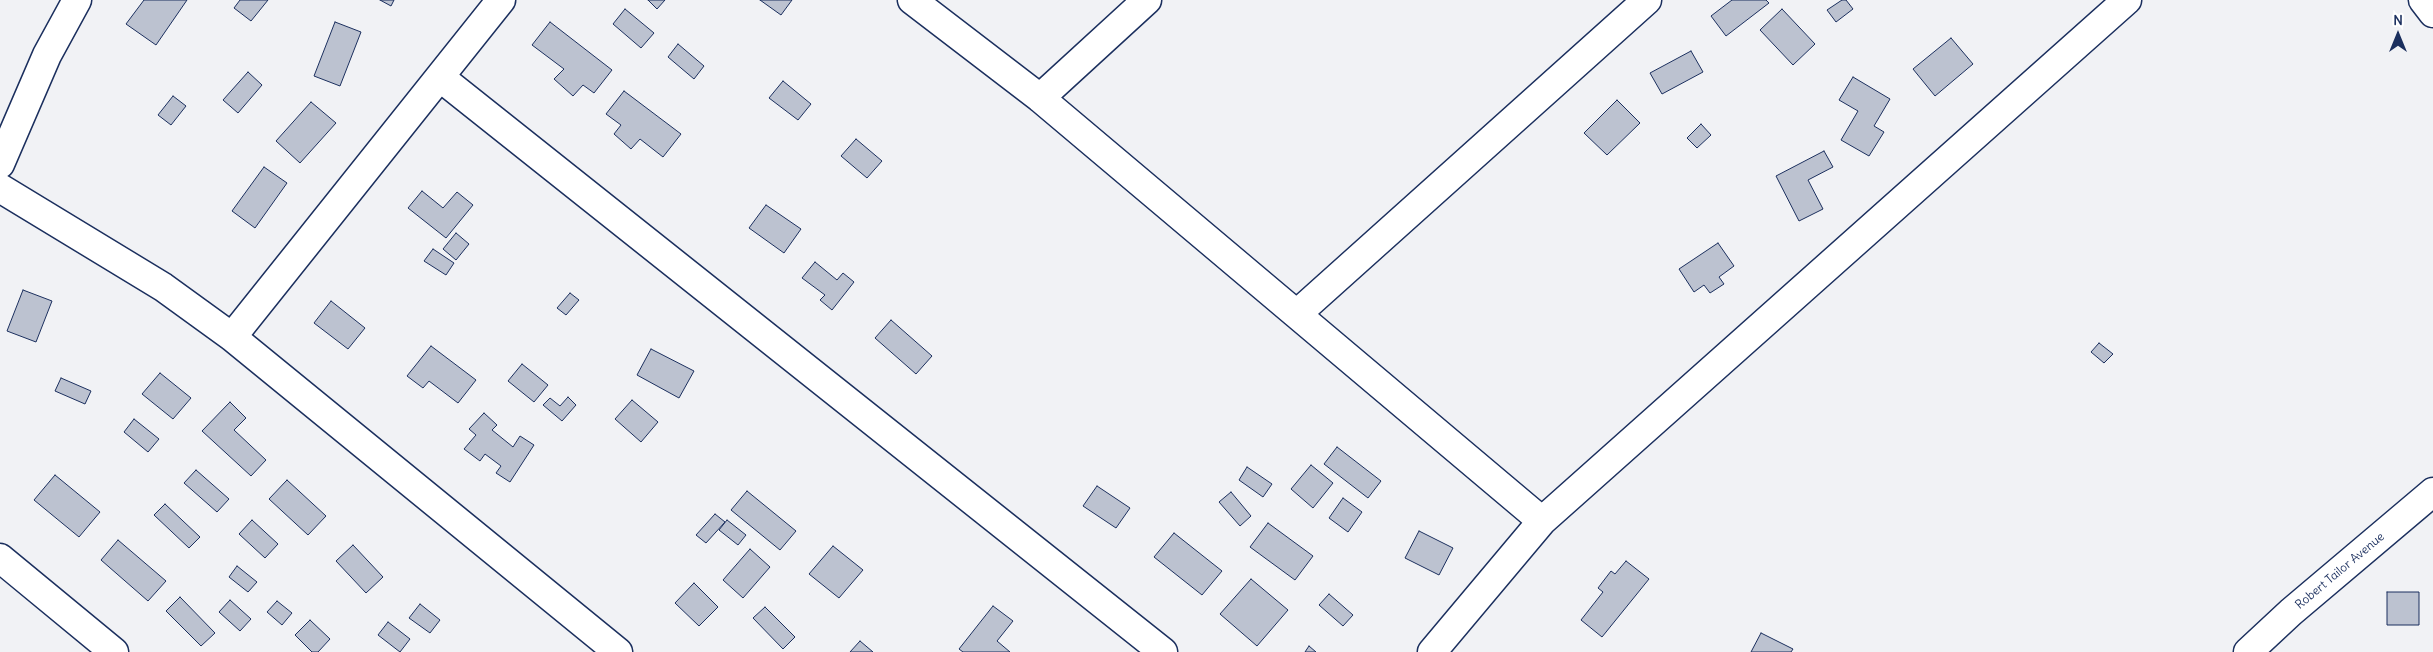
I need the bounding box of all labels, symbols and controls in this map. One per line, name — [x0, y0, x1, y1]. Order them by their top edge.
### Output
north arrow — [2373, 10, 2423, 60]
text: N — [2393, 11, 2403, 29]
street label: Robert Tailor Avenue — [2293, 530, 2387, 612]

